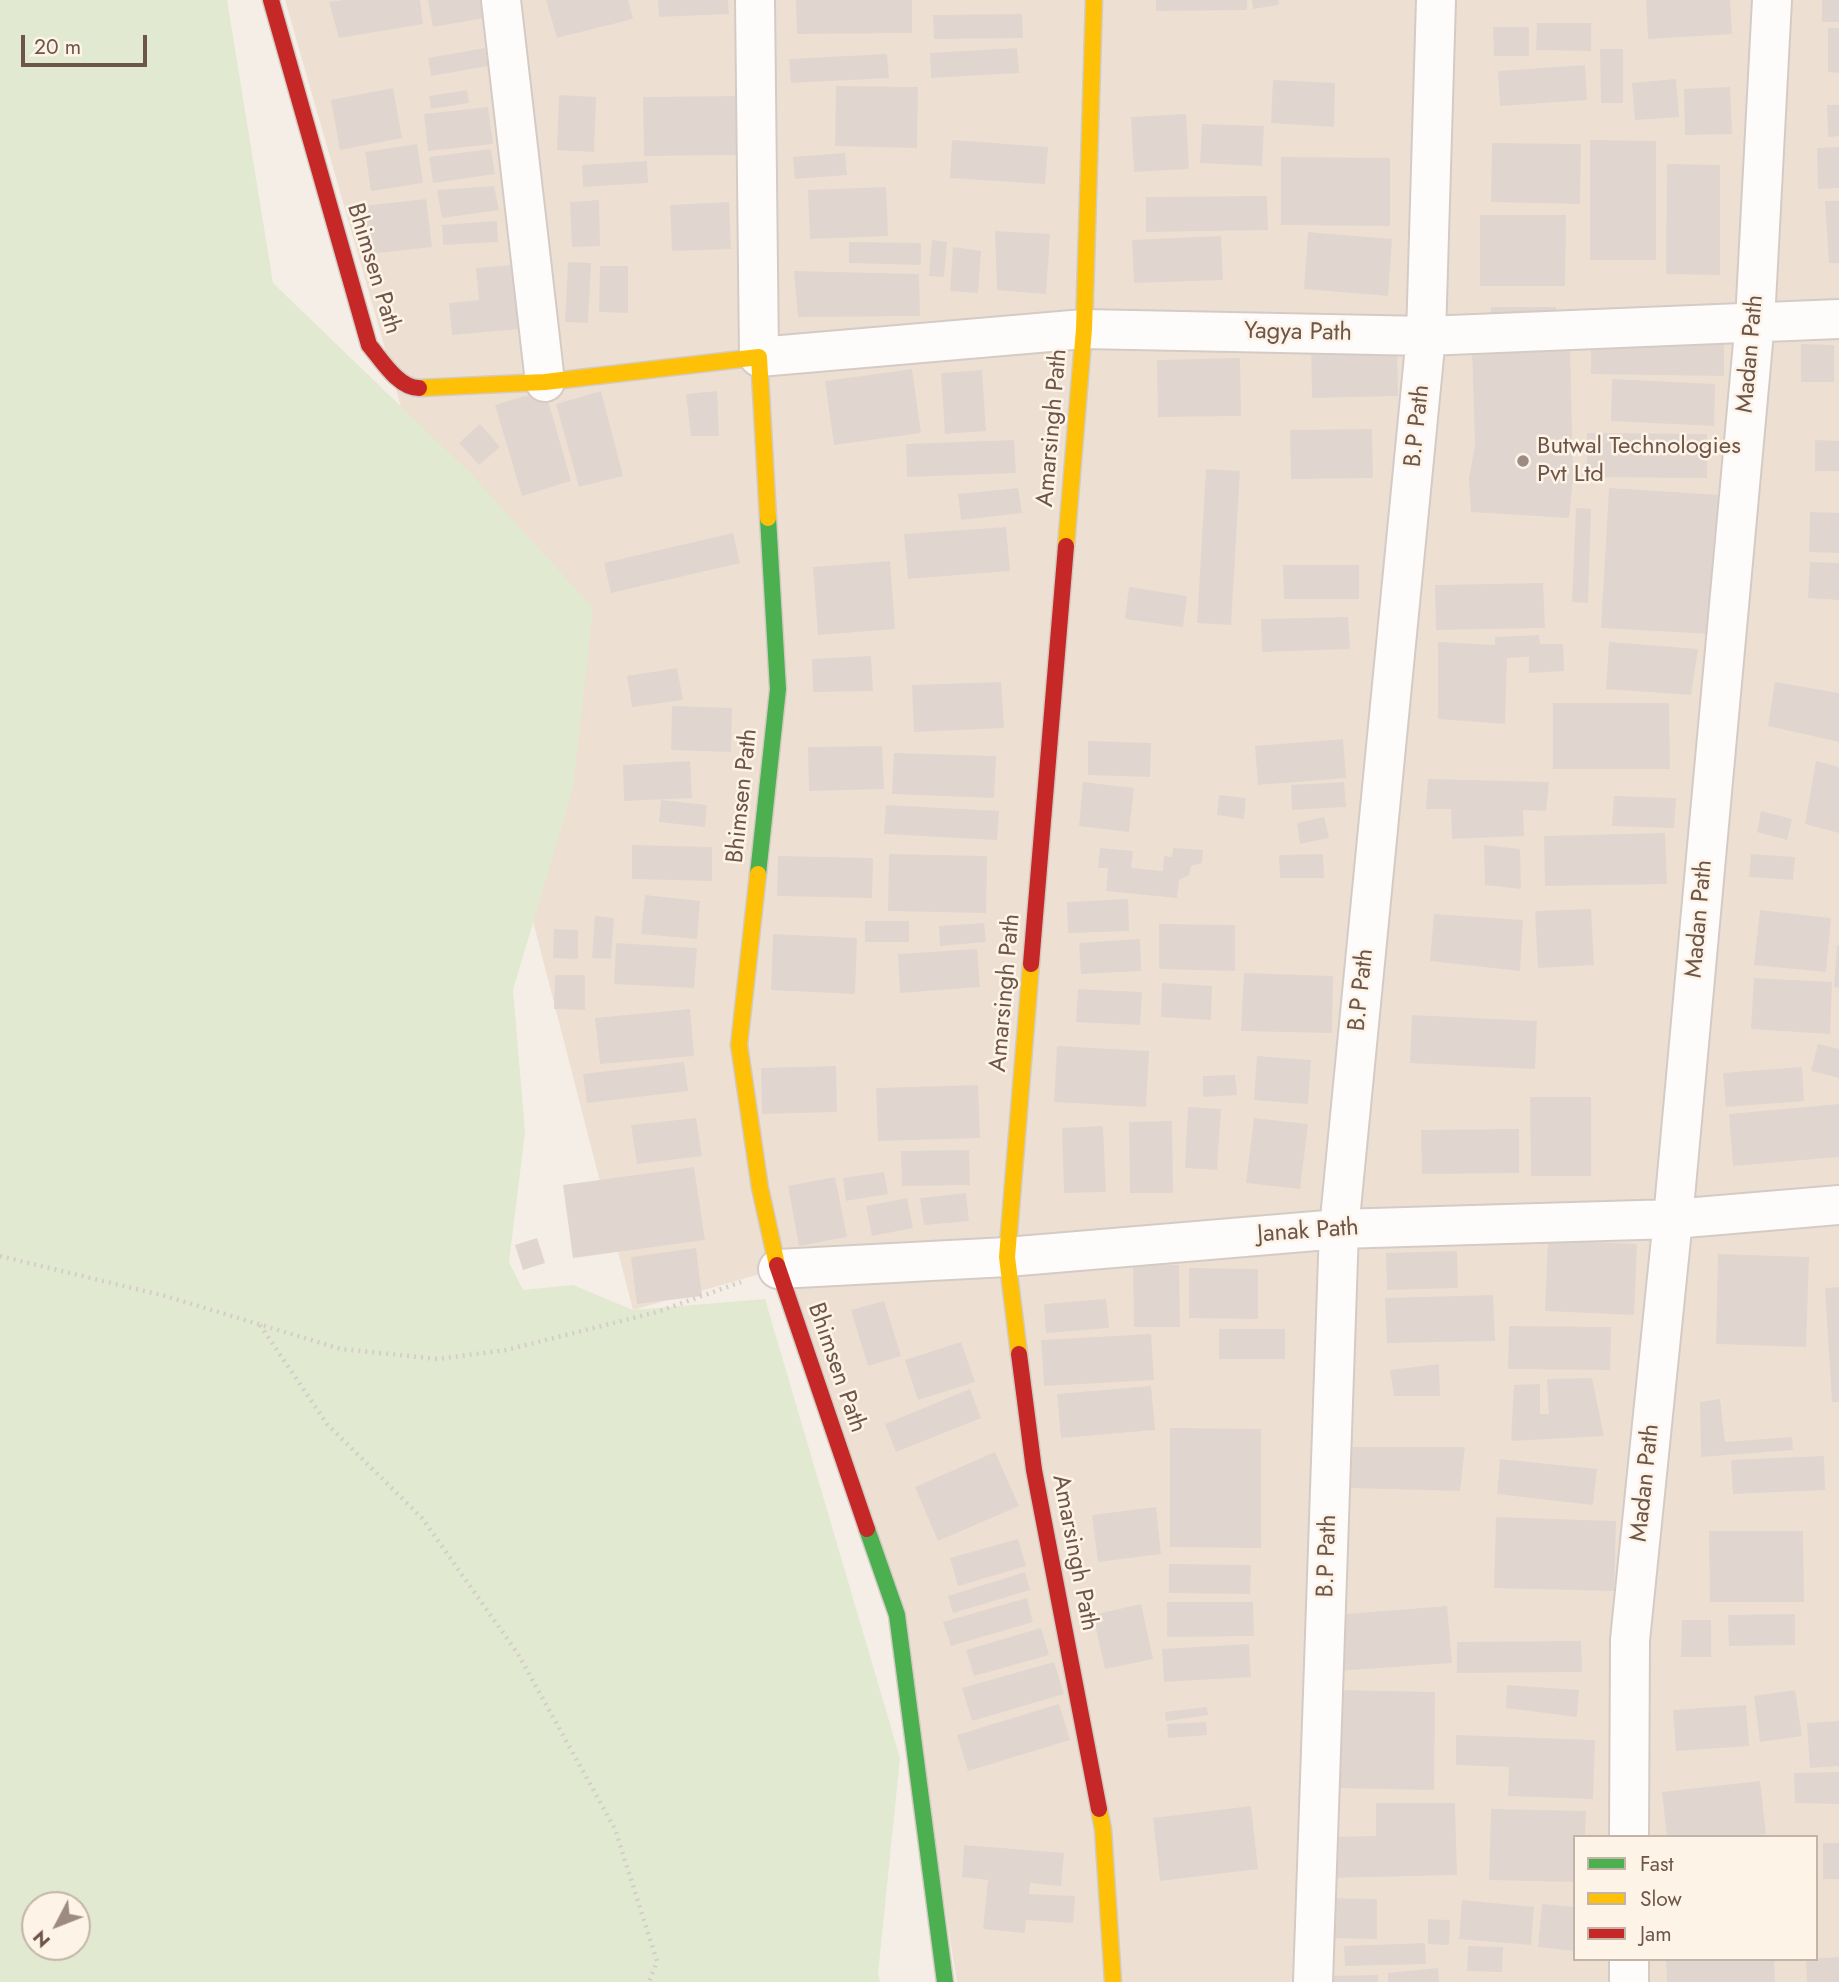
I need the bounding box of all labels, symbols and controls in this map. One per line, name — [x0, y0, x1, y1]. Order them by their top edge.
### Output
scale bar — [24, 21, 150, 65]
text: 20 m — [34, 32, 81, 62]
street label: Bhimsen Path — [339, 200, 407, 338]
street label: Madan Path — [1731, 294, 1771, 414]
street label: Yagya Path — [1244, 318, 1352, 348]
street label: Amarsingh Path — [1032, 348, 1074, 508]
street label: B.P Path — [1399, 383, 1437, 469]
place label: Butwal Technologies Pvt Ltd — [1537, 433, 1741, 489]
marker: Butwal Technologies Pvt Ltd — [1515, 453, 1531, 469]
street label: Bhimsen Path — [722, 727, 764, 865]
street label: Madan Path — [1680, 859, 1720, 979]
street label: Amarsingh Path — [985, 913, 1027, 1073]
street label: B.P Path — [1343, 947, 1381, 1033]
street label: Janak Path — [1256, 1214, 1360, 1250]
street label: Bhimsen Path — [800, 1299, 872, 1437]
street label: Madan Path — [1625, 1423, 1667, 1543]
street label: Amarsingh Path — [1045, 1472, 1103, 1634]
street label: B.P Path — [1312, 1514, 1344, 1598]
legend — [1573, 1835, 1818, 1961]
text: Fast — [1640, 1849, 1673, 1879]
text: Slow — [1640, 1884, 1682, 1914]
north arrow — [21, 1891, 91, 1961]
text: Jam — [1640, 1919, 1672, 1949]
text: N — [26, 1924, 57, 1954]

